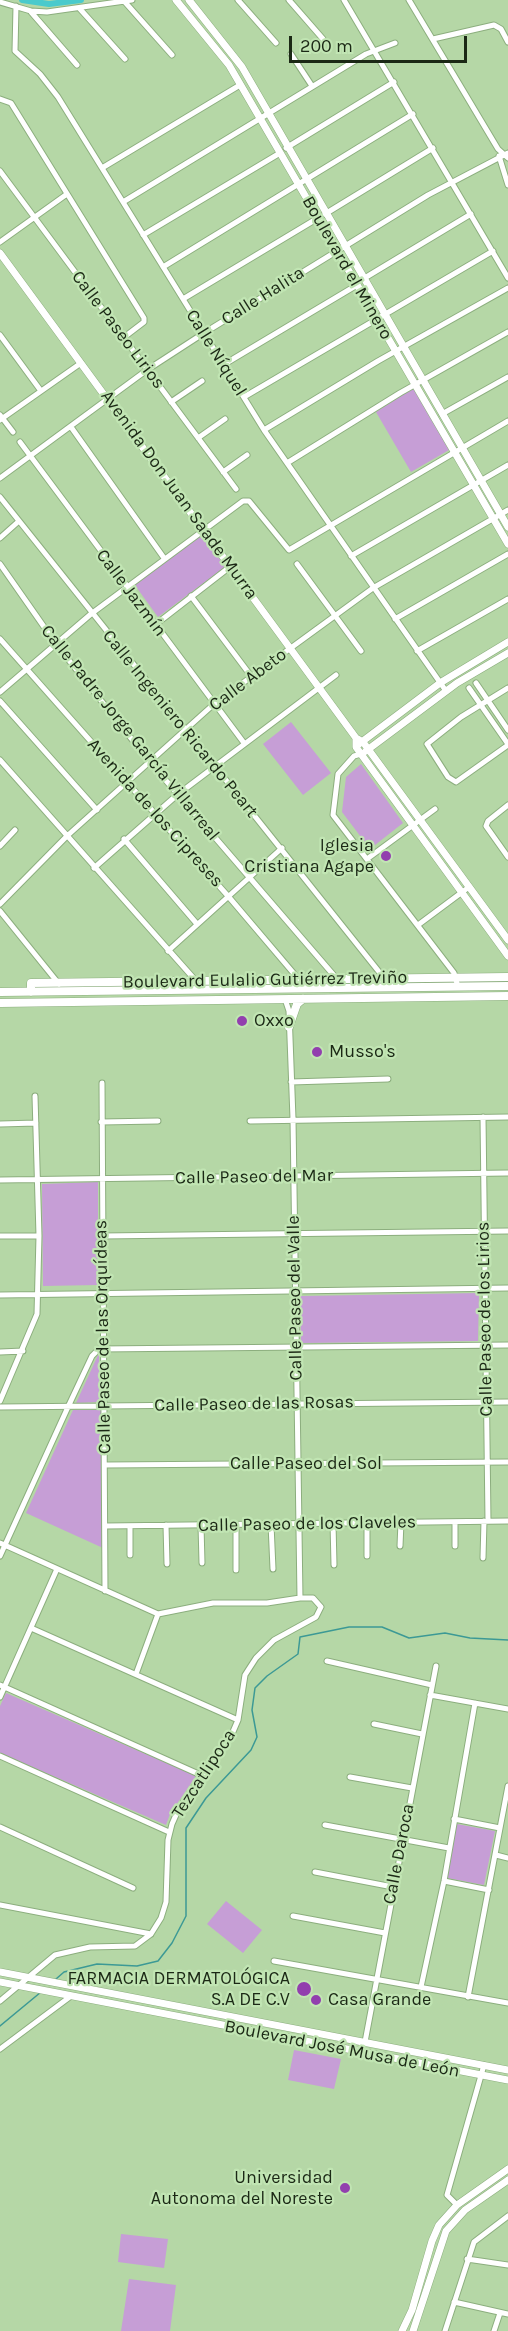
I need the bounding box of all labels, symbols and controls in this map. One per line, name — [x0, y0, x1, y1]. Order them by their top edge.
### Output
scale bar — [292, 24, 470, 62]
text: 200 m — [300, 35, 353, 57]
street label: Boulevard el Minero — [297, 192, 397, 344]
street label: Calle Halita — [218, 262, 308, 330]
street label: Calle Paseo Lirios — [67, 267, 169, 393]
street label: Calle Níquel — [181, 306, 251, 400]
street label: Avenida Don Juan Saade Murra — [96, 386, 262, 604]
street label: Calle Jazmín — [91, 545, 171, 641]
street label: Calle Padre Jorge García Villarreal — [36, 621, 224, 845]
street label: Calle Ingeniero Ricardo Peart — [98, 626, 262, 822]
street label: Calle Abeto — [205, 644, 291, 716]
street label: Avenida de los Cipreses — [82, 734, 228, 892]
place label: Iglesia Cristiana Agape — [244, 835, 374, 878]
marker: Iglesia Cristiana Agape — [379, 849, 393, 863]
street label: Boulevard Eulalio Gutiérrez Treviño — [123, 967, 407, 993]
place label: Oxxo — [254, 1010, 294, 1032]
marker: Oxxo — [235, 1014, 249, 1028]
place label: Musso's — [329, 1041, 396, 1063]
marker: Musso's — [310, 1045, 324, 1059]
street label: Calle Paseo del Mar — [175, 1165, 333, 1189]
street label: Calle Paseo del Valle — [283, 1215, 307, 1381]
street label: Calle Paseo de las Orquídeas — [90, 1220, 116, 1454]
street label: Calle Paseo de los Lirios — [473, 1221, 497, 1417]
street label: Calle Paseo de las Rosas — [154, 1391, 354, 1417]
street label: Calle Paseo del Sol — [230, 1453, 382, 1475]
street label: Calle Paseo de los Claveles — [198, 1511, 416, 1537]
street label: Tezcatlipoca — [167, 1726, 241, 1822]
street label: Calle Daroca — [379, 1802, 419, 1906]
place label: FARMACIA DERMATOLÓGICA S.A DE C.V — [67, 1968, 290, 2010]
marker: FARMACIA DERMATOLÓGICA S.A DE C.V — [295, 1980, 313, 1998]
place label: Casa Grande — [328, 1989, 431, 2011]
marker: Casa Grande — [309, 1993, 323, 2007]
street label: Boulevard José Musa de León — [223, 2016, 461, 2082]
place label: Universidad Autonoma del Noreste — [151, 2167, 333, 2210]
marker: Universidad Autonoma del Noreste — [338, 2181, 352, 2195]

